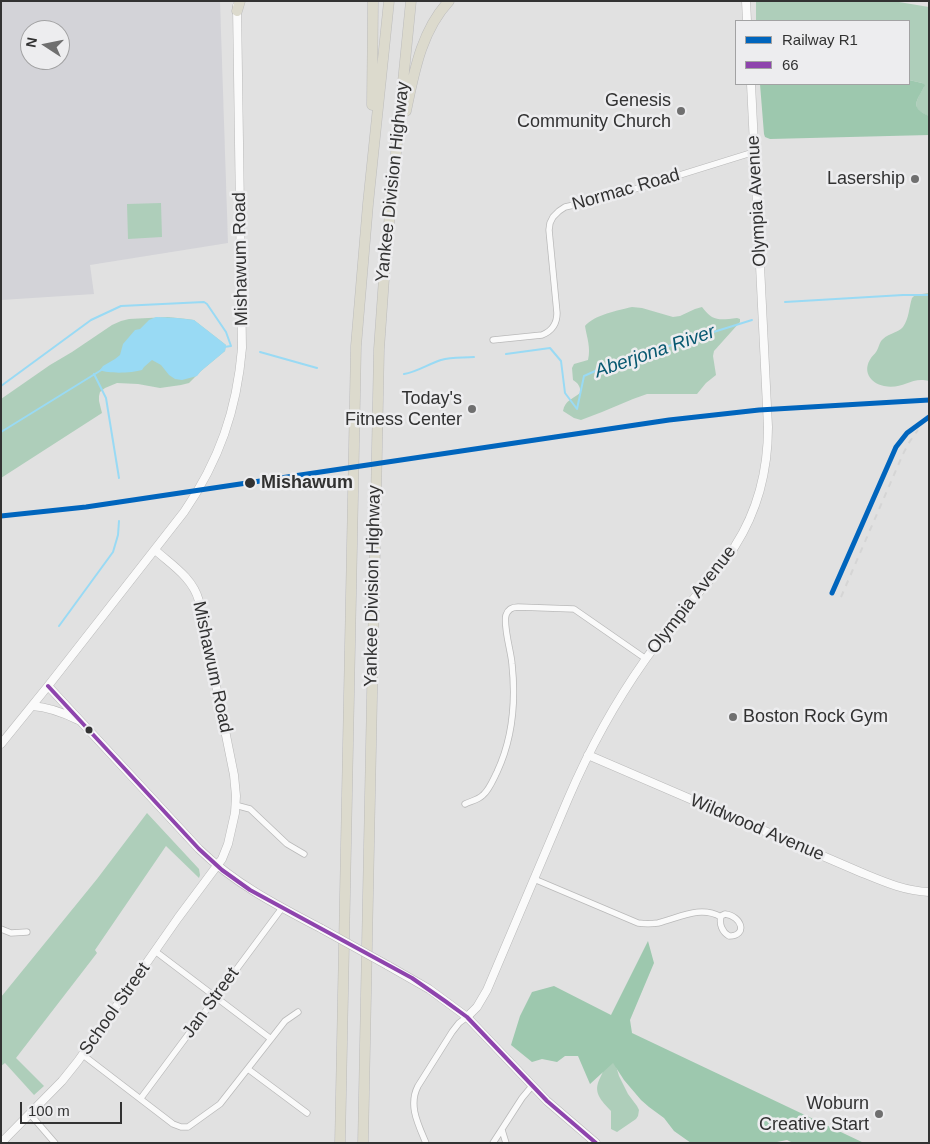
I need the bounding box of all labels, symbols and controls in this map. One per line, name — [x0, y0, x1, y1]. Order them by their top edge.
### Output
north arrow — [20, 20, 70, 70]
legend — [735, 20, 910, 85]
text: Railway R1 — [782, 31, 858, 48]
text: N — [22, 36, 40, 49]
text: 66 — [782, 56, 799, 73]
street label: Yankee Division Highway — [372, 81, 414, 283]
place label: Genesis Community Church — [517, 90, 671, 132]
marker: Genesis Community Church — [675, 105, 687, 117]
street label: Olympia Avenue — [743, 135, 771, 267]
street label: Normac Road — [570, 164, 682, 216]
place label: Lasership — [827, 168, 905, 190]
marker: Lasership — [909, 173, 921, 185]
street label: Mishawum Road — [229, 192, 253, 326]
water label: Aberjona River — [592, 321, 718, 383]
place label: Today's Fitness Center — [345, 388, 462, 430]
marker: Today's Fitness Center — [466, 403, 478, 415]
place label: Mishawum — [261, 472, 353, 494]
marker: Mishawum — [243, 476, 257, 490]
street label: Yankee Division Highway — [360, 485, 386, 687]
street label: Olympia Avenue — [643, 541, 741, 659]
street label: Mishawum Road — [188, 599, 236, 735]
place label: Boston Rock Gym — [743, 706, 888, 728]
marker: Boston Rock Gym — [727, 711, 739, 723]
unlabelled marker — [84, 725, 94, 735]
street label: Wildwood Avenue — [687, 790, 827, 866]
street label: School Street — [75, 959, 155, 1059]
street label: Jan Street — [178, 963, 244, 1043]
scale bar — [22, 1092, 125, 1124]
place label: Woburn Creative Start — [759, 1093, 869, 1136]
text: 100 m — [28, 1102, 70, 1119]
marker: Woburn Creative Start — [873, 1108, 885, 1120]

